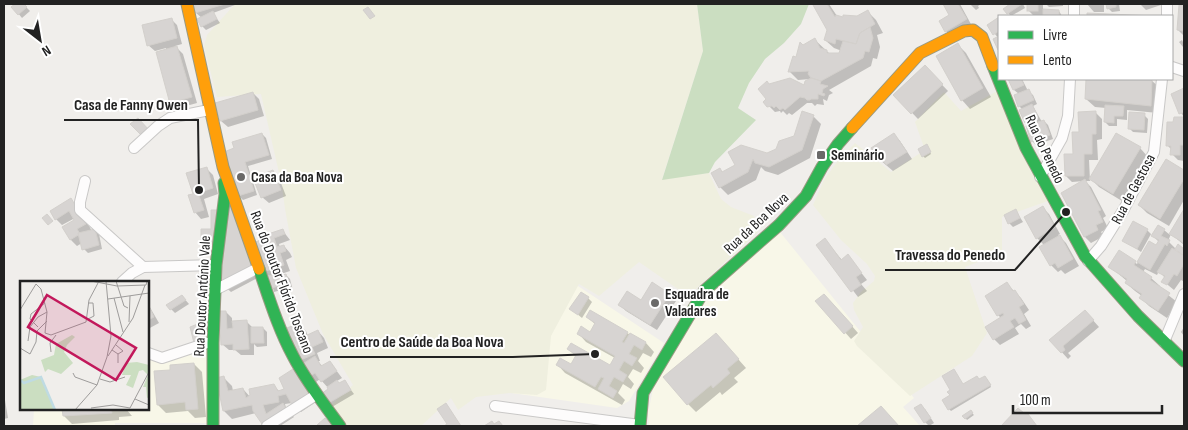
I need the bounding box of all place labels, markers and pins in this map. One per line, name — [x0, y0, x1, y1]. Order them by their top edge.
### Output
callout: Casa de Fanny Owen — [64, 89, 198, 120]
place label: Seminário — [831, 146, 884, 165]
marker: Seminário — [815, 149, 827, 161]
place label: Casa da Boa Nova — [251, 168, 343, 187]
marker: Casa da Boa Nova — [235, 171, 247, 183]
callout: Travessa do Penedo — [885, 239, 1015, 270]
place label: Esquadra de Valadares — [665, 285, 729, 321]
marker: Esquadra de Valadares — [649, 297, 661, 309]
callout: Centro de Saúde da Boa Nova — [330, 326, 513, 357]

